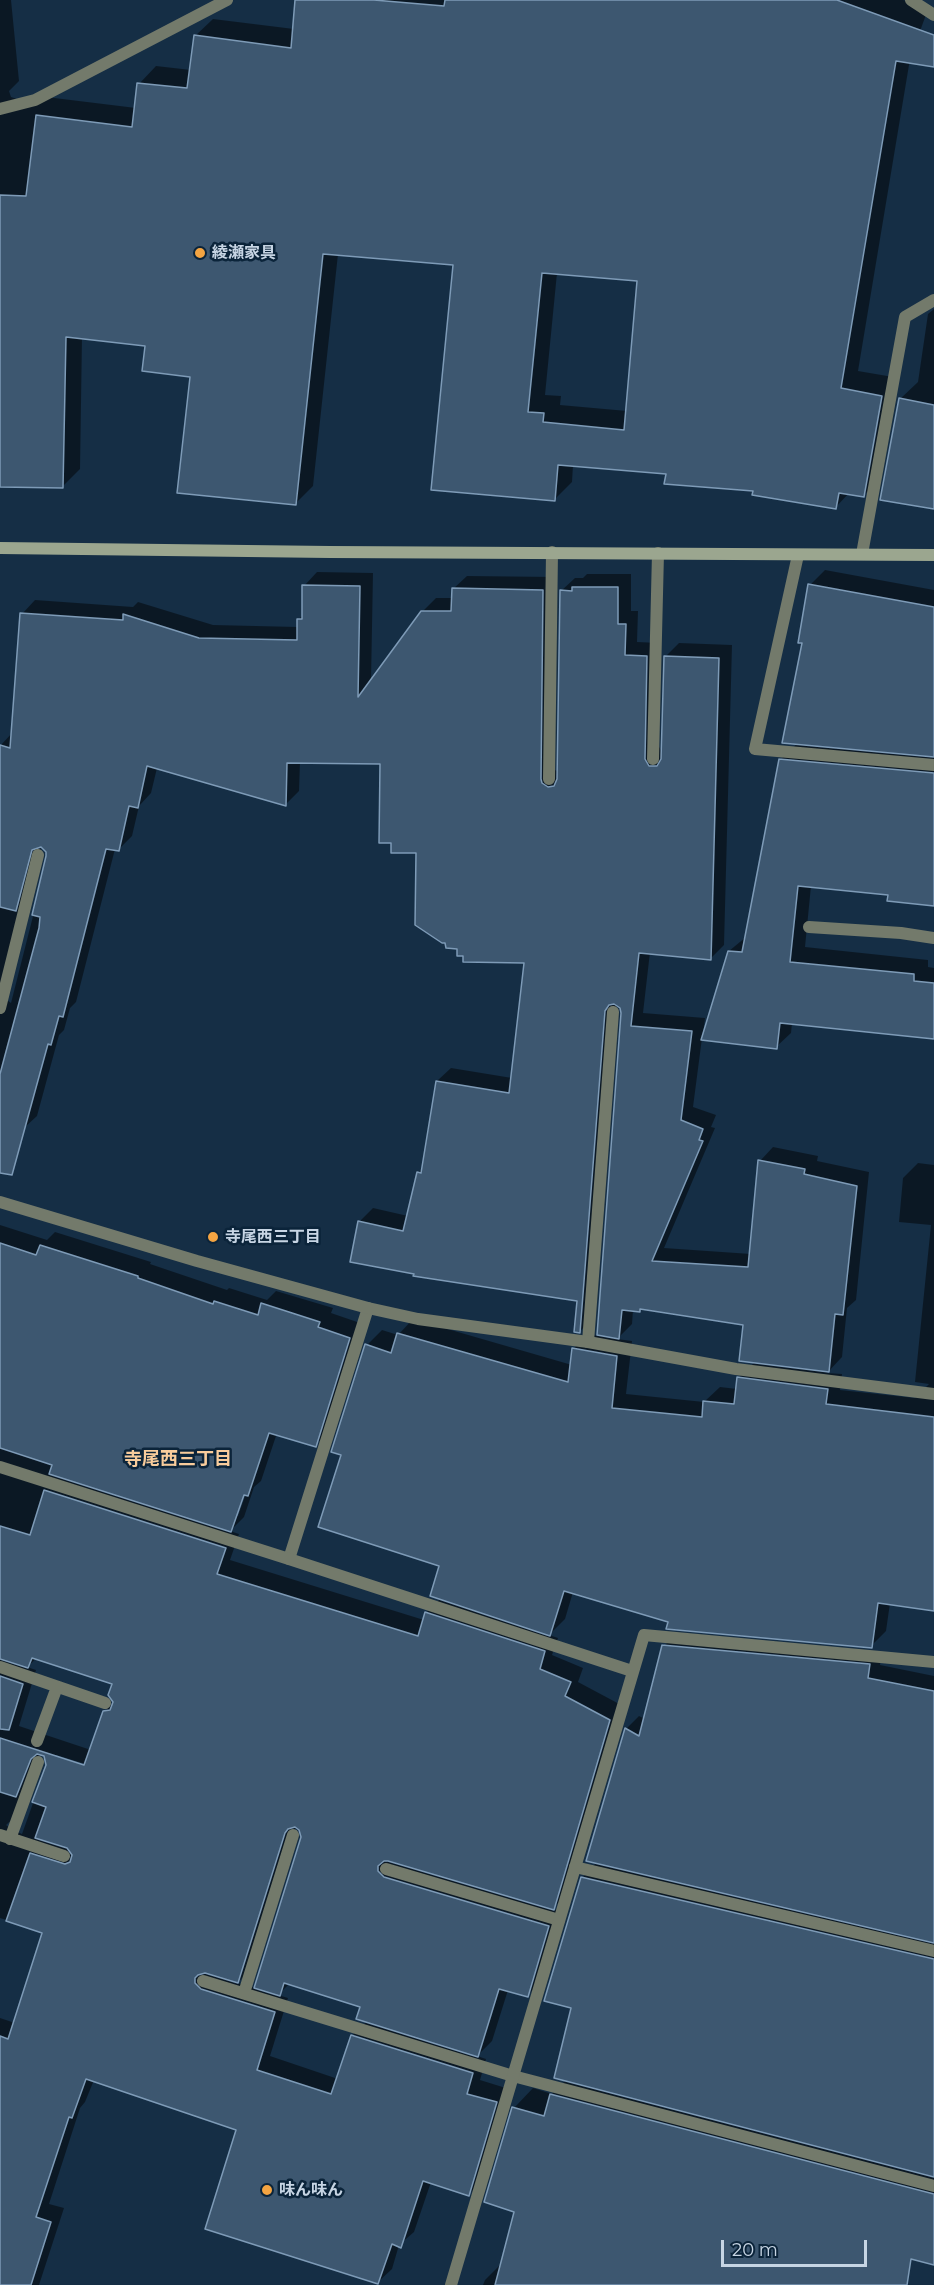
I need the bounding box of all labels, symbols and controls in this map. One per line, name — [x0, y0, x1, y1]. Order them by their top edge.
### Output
place label: 綾瀬家具 — [212, 243, 276, 263]
marker: 綾瀬家具 — [193, 246, 207, 260]
place label: 寺尾西三丁目 — [225, 1227, 321, 1247]
marker: 寺尾西三丁目 — [206, 1230, 220, 1244]
district label: 寺尾西三丁目 — [124, 1449, 232, 1471]
place label: 味ん味ん — [279, 2180, 343, 2200]
marker: 味ん味ん — [260, 2183, 274, 2197]
scale bar — [724, 2228, 870, 2266]
text: 20 m — [732, 2239, 778, 2261]

